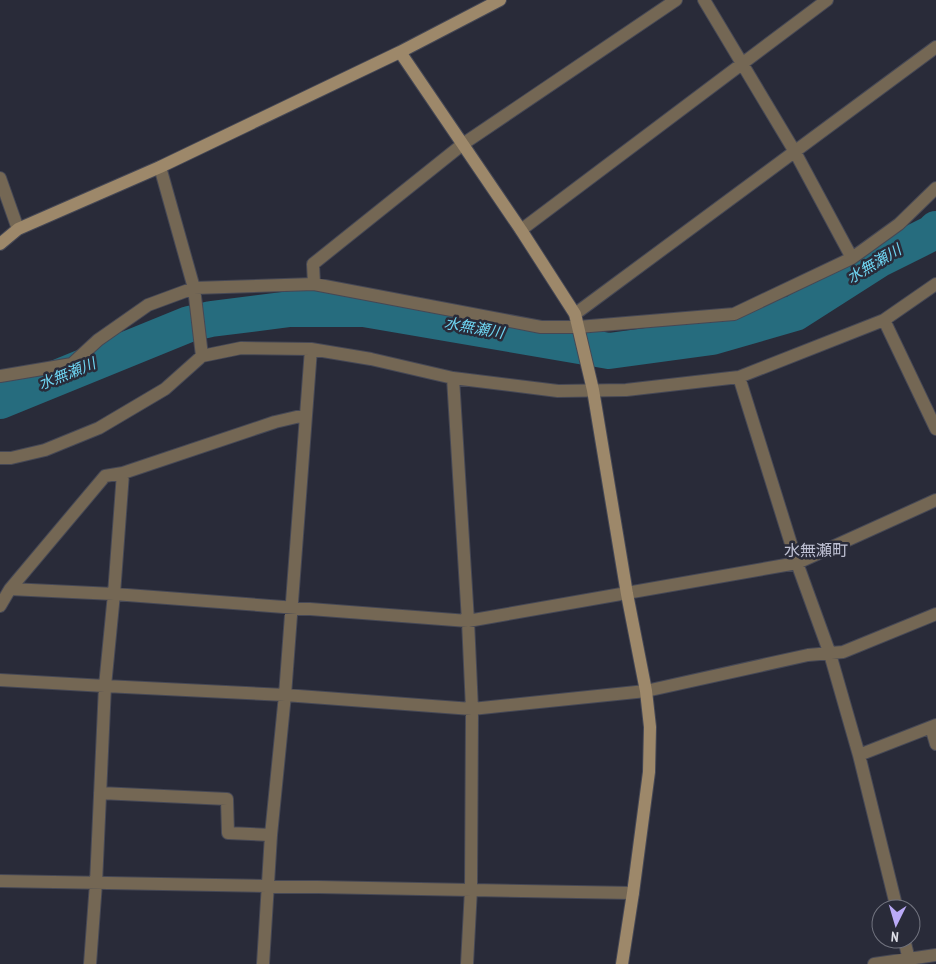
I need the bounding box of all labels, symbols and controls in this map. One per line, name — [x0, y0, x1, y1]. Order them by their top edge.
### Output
water label: 水無瀬川 — [843, 239, 906, 287]
water label: 水無瀬川 — [443, 313, 507, 342]
water label: 水無瀬川 — [35, 353, 100, 394]
district label: 水無瀬町 — [784, 540, 848, 560]
north arrow — [871, 899, 921, 949]
text: N — [890, 928, 899, 946]

